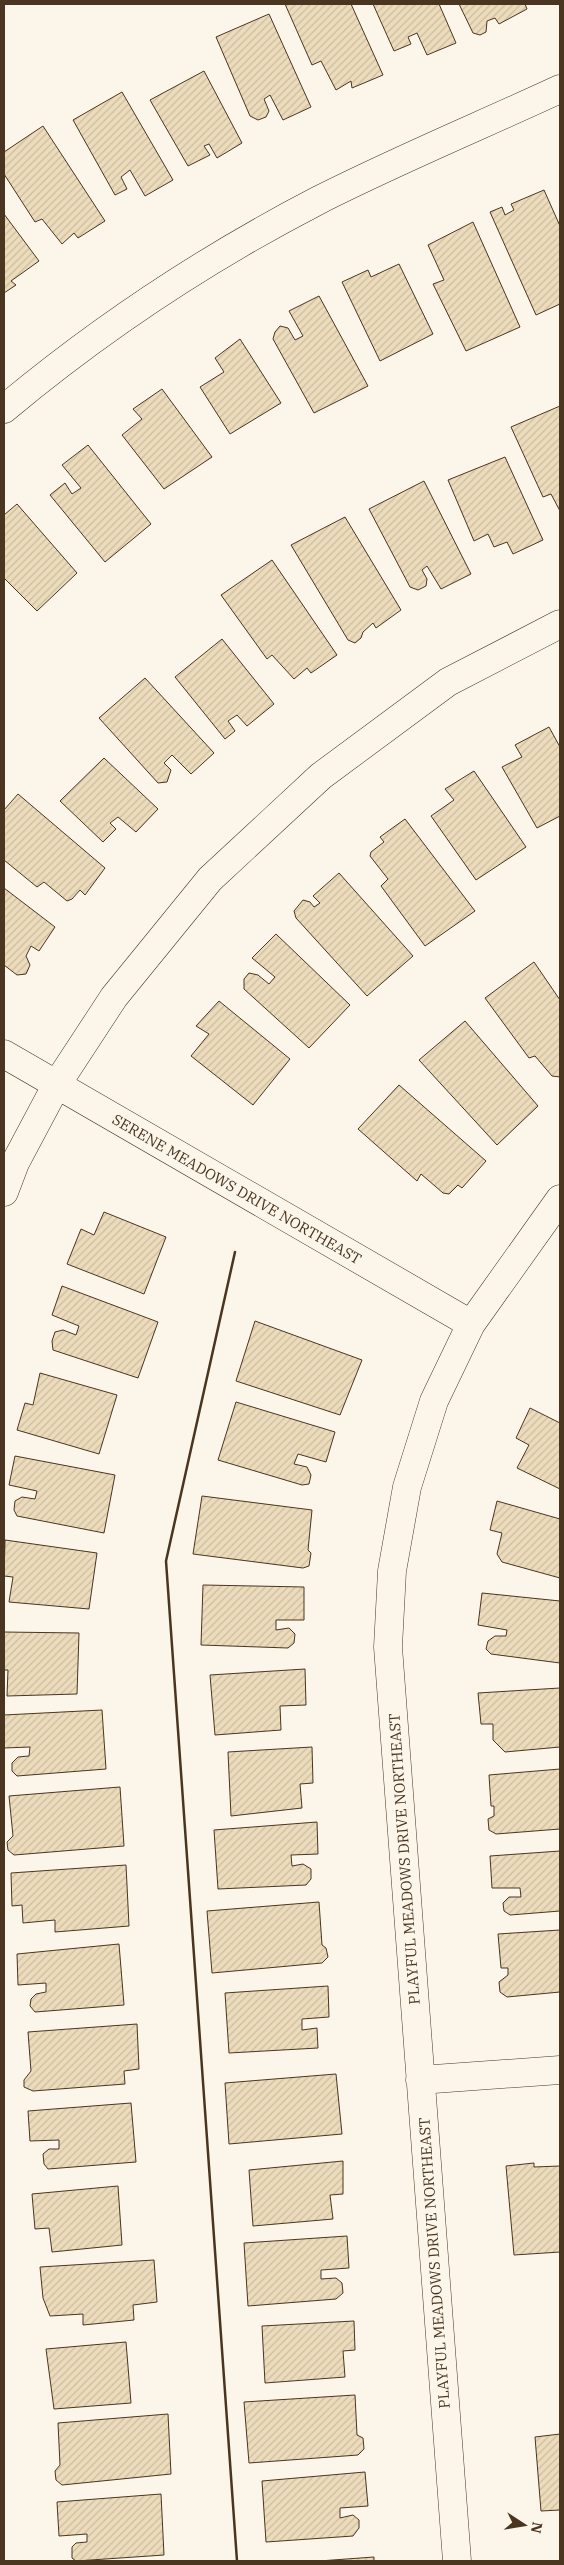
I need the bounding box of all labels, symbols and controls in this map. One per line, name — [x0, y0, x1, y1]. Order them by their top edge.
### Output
street label: SERENE MEADOWS DRIVE NORTHEAST — [109, 1110, 365, 1269]
street label: PLAYFUL MEADOWS DRIVE NORTHEAST — [384, 1712, 424, 2005]
street label: PLAYFUL MEADOWS DRIVE NORTHEAST — [414, 2116, 454, 2409]
north arrow — [499, 2500, 549, 2550]
text: N — [527, 2520, 547, 2535]

